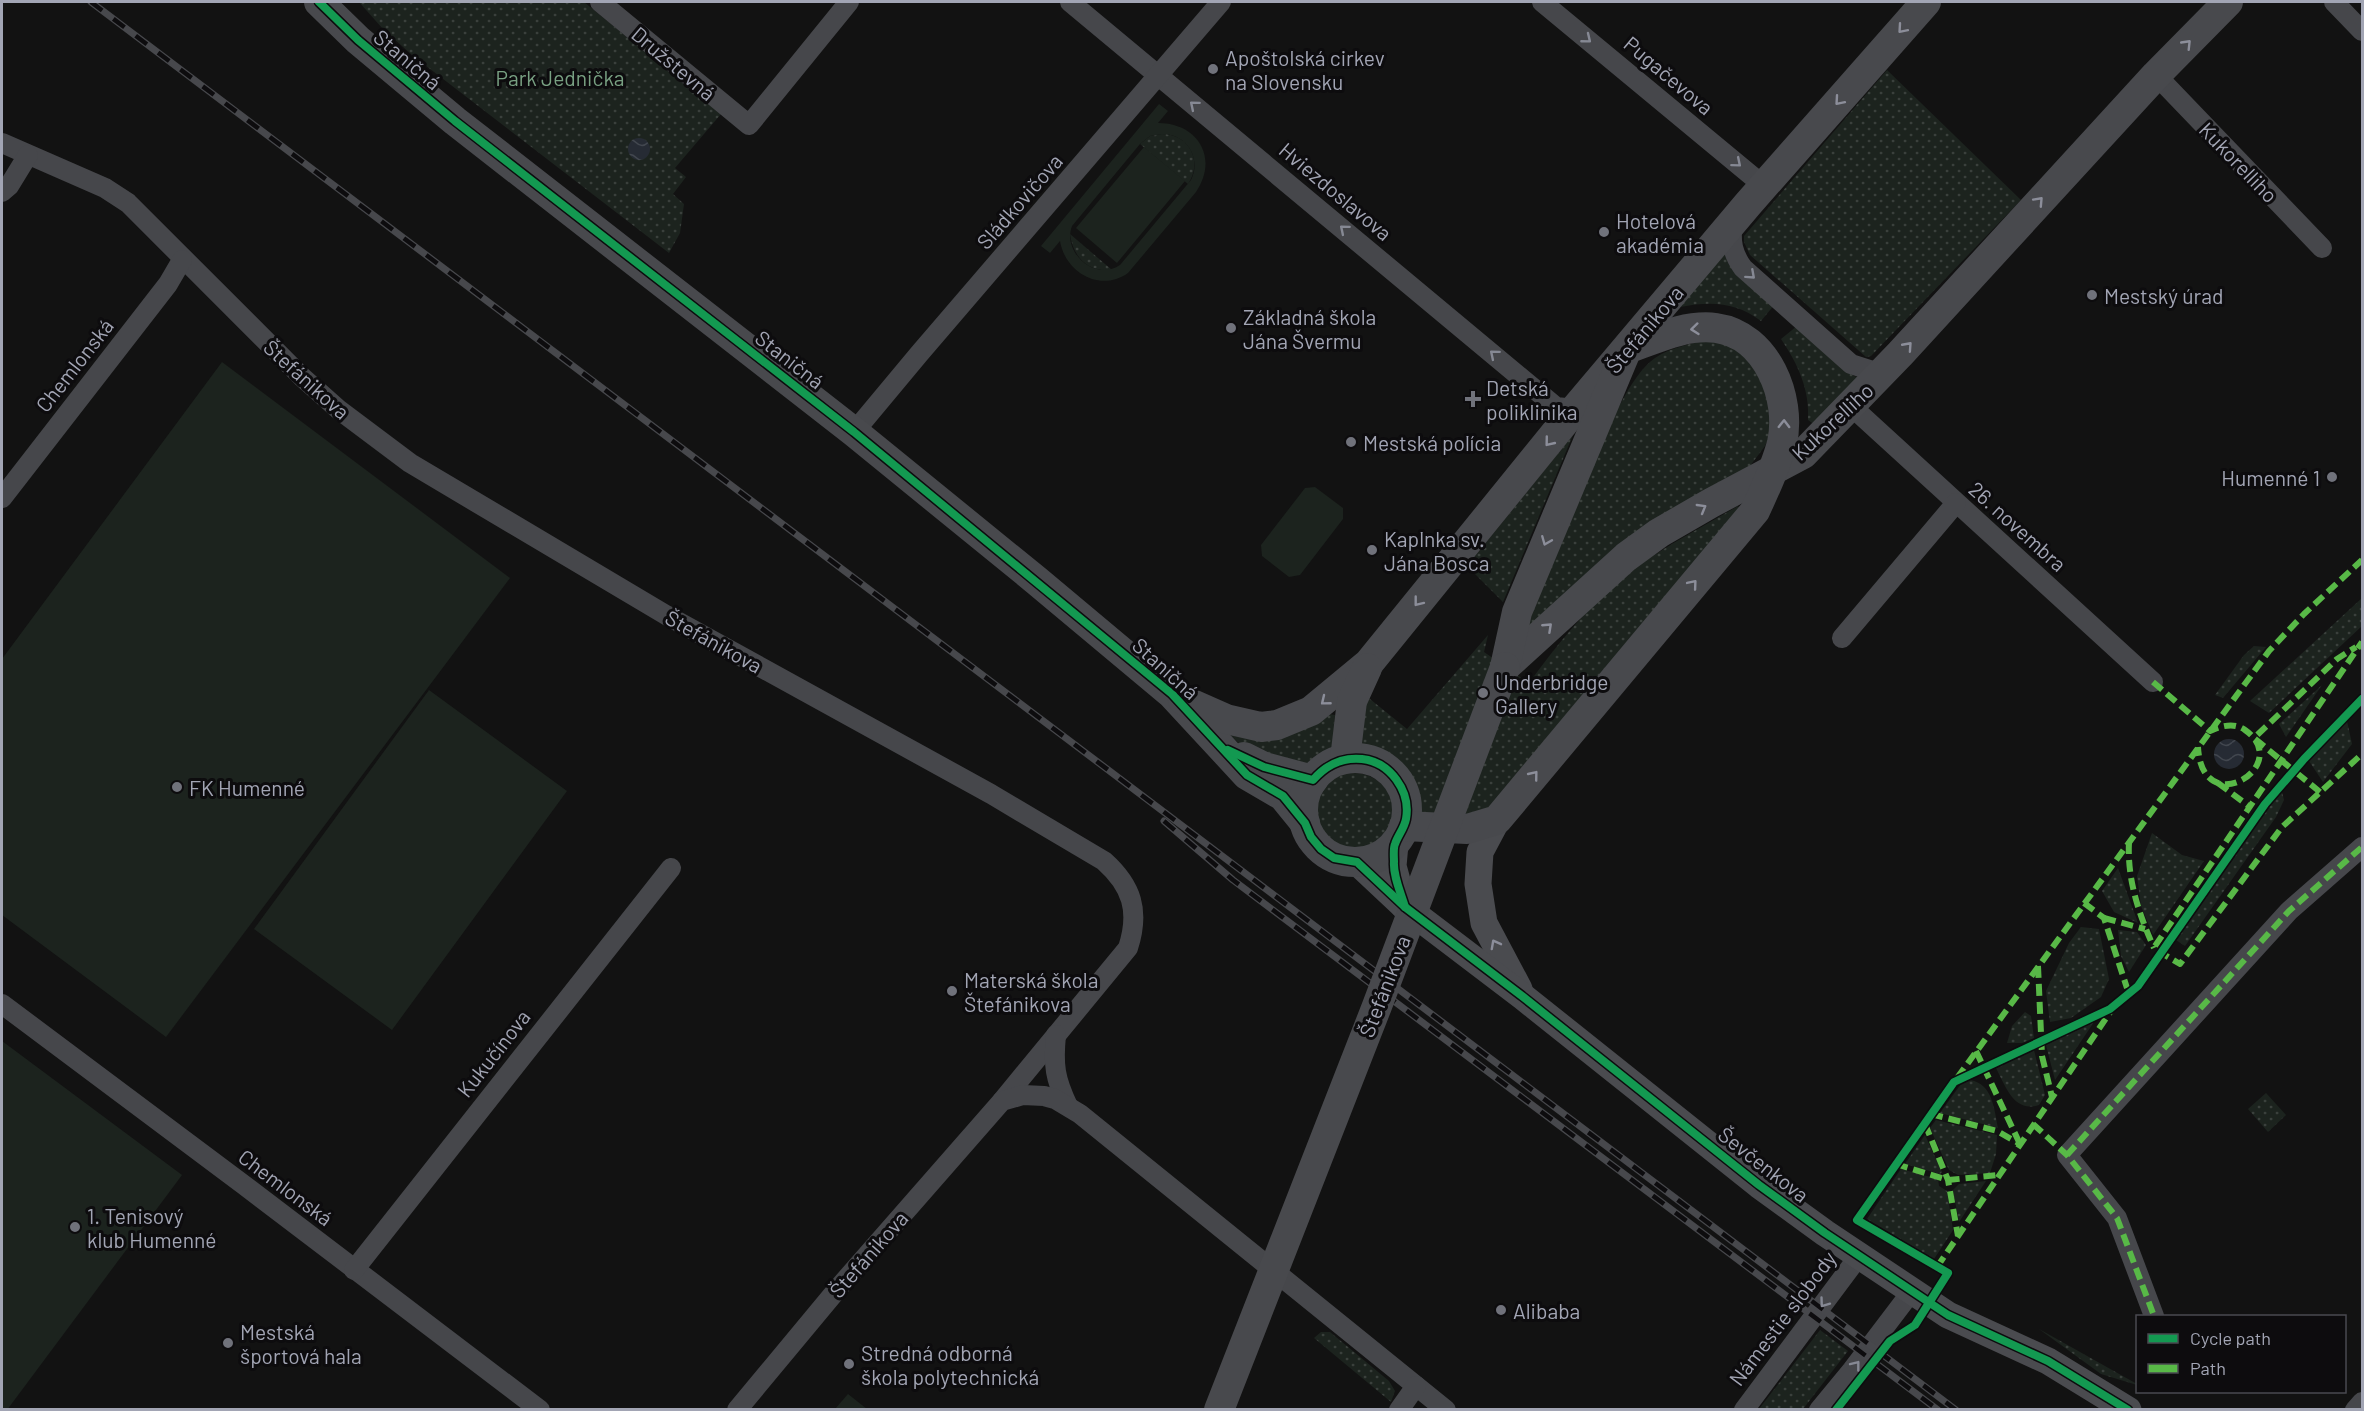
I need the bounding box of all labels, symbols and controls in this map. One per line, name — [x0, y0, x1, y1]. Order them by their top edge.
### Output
street label: Družstevná — [627, 21, 721, 105]
one-way arrow — [1898, 22, 1909, 33]
street label: Staničná — [369, 24, 447, 94]
one-way arrow — [1580, 31, 1591, 42]
street label: Pugačevova — [1619, 31, 1719, 119]
one-way arrow — [2179, 40, 2190, 51]
place label: Apoštolská cirkev na Slovensku — [1225, 45, 1385, 94]
marker: Apoštolská cirkev na Slovensku — [1206, 62, 1220, 76]
park label: Park Jednička — [496, 65, 624, 90]
one-way arrow — [1835, 94, 1846, 105]
one-way arrow — [1190, 101, 1201, 112]
street label: Kukorelliho — [2195, 117, 2283, 207]
street label: Hviezdoslavova — [1275, 137, 1397, 245]
street label: Sládkovičova — [971, 148, 1067, 254]
one-way arrow — [1730, 156, 1741, 167]
one-way arrow — [2032, 198, 2043, 208]
place label: Hotelová akadémia — [1616, 208, 1704, 257]
marker: Hotelová akadémia — [1597, 225, 1611, 239]
one-way arrow — [1340, 226, 1351, 237]
one-way arrow — [1744, 268, 1755, 279]
street label: Štefánikova — [1600, 280, 1688, 378]
place label: Mestský úrad — [2104, 283, 2223, 308]
marker: Mestský úrad — [2085, 288, 2099, 302]
place label: Základná škola Jána Švermu — [1243, 304, 1376, 353]
street label: Chemlonská — [30, 313, 118, 417]
marker: Základná škola Jána Švermu — [1224, 321, 1238, 335]
one-way arrow — [1691, 322, 1700, 335]
street label: Staničná — [751, 324, 829, 394]
street label: Štefánikova — [259, 334, 355, 424]
one-way arrow — [1901, 342, 1912, 352]
one-way arrow — [1490, 351, 1501, 362]
place label: Detská poliklinika — [1486, 375, 1578, 424]
street label: Kukorelliho — [1786, 377, 1878, 465]
marker: Detská poliklinika — [1464, 390, 1482, 408]
one-way arrow — [1777, 419, 1790, 428]
place label: Mestská polícia — [1363, 430, 1501, 455]
marker: Mestská polícia — [1344, 435, 1358, 449]
one-way arrow — [1546, 435, 1557, 446]
place label: Humenné 1 — [2221, 465, 2320, 490]
marker: Humenné 1 — [2325, 470, 2339, 484]
street label: 26. novembra — [1964, 476, 2072, 576]
one-way arrow — [1696, 504, 1706, 516]
place label: Kaplnka sv. Jána Bosca — [1384, 526, 1489, 575]
one-way arrow — [1541, 535, 1553, 546]
marker: Kaplnka sv. Jána Bosca — [1365, 543, 1379, 557]
one-way arrow — [1686, 580, 1697, 591]
one-way arrow — [1415, 595, 1426, 606]
street label: Štefánikova — [661, 604, 767, 678]
one-way arrow — [1541, 623, 1552, 634]
street label: Staničná — [1128, 632, 1204, 704]
place label: Underbridge Gallery — [1495, 669, 1608, 718]
marker: Underbridge Gallery — [1476, 686, 1490, 700]
one-way arrow — [1321, 693, 1332, 704]
one-way arrow — [1527, 771, 1538, 782]
place label: FK Humenné — [189, 775, 305, 800]
marker: FK Humenné — [170, 780, 184, 794]
street label: Štefánikova — [1353, 932, 1415, 1040]
one-way arrow — [1491, 939, 1502, 950]
place label: Materská škola Štefánikova — [964, 967, 1098, 1016]
marker: Materská škola Štefánikova — [945, 984, 959, 998]
street label: Kukučínova — [451, 1004, 535, 1102]
street label: Ševčenkova — [1714, 1121, 1814, 1207]
street label: Chemlonská — [234, 1144, 338, 1230]
place label: 1. Tenisový klub Humenné — [87, 1203, 216, 1252]
street label: Štefánikova — [824, 1206, 912, 1302]
marker: 1. Tenisový klub Humenné — [68, 1220, 82, 1234]
street label: Námestie slobody — [1723, 1246, 1841, 1390]
one-way arrow — [1820, 1297, 1831, 1308]
place label: Alibaba — [1513, 1298, 1580, 1323]
marker: Alibaba — [1494, 1303, 1508, 1317]
legend — [2136, 1315, 2346, 1393]
place label: Mestská športová hala — [240, 1319, 362, 1368]
text: Cycle path — [2190, 1327, 2271, 1349]
marker: Mestská športová hala — [221, 1336, 235, 1350]
place label: Stredná odborná škola polytechnická — [861, 1340, 1039, 1389]
marker: Stredná odborná škola polytechnická — [842, 1357, 856, 1371]
text: Path — [2190, 1357, 2226, 1379]
one-way arrow — [1849, 1360, 1860, 1371]

